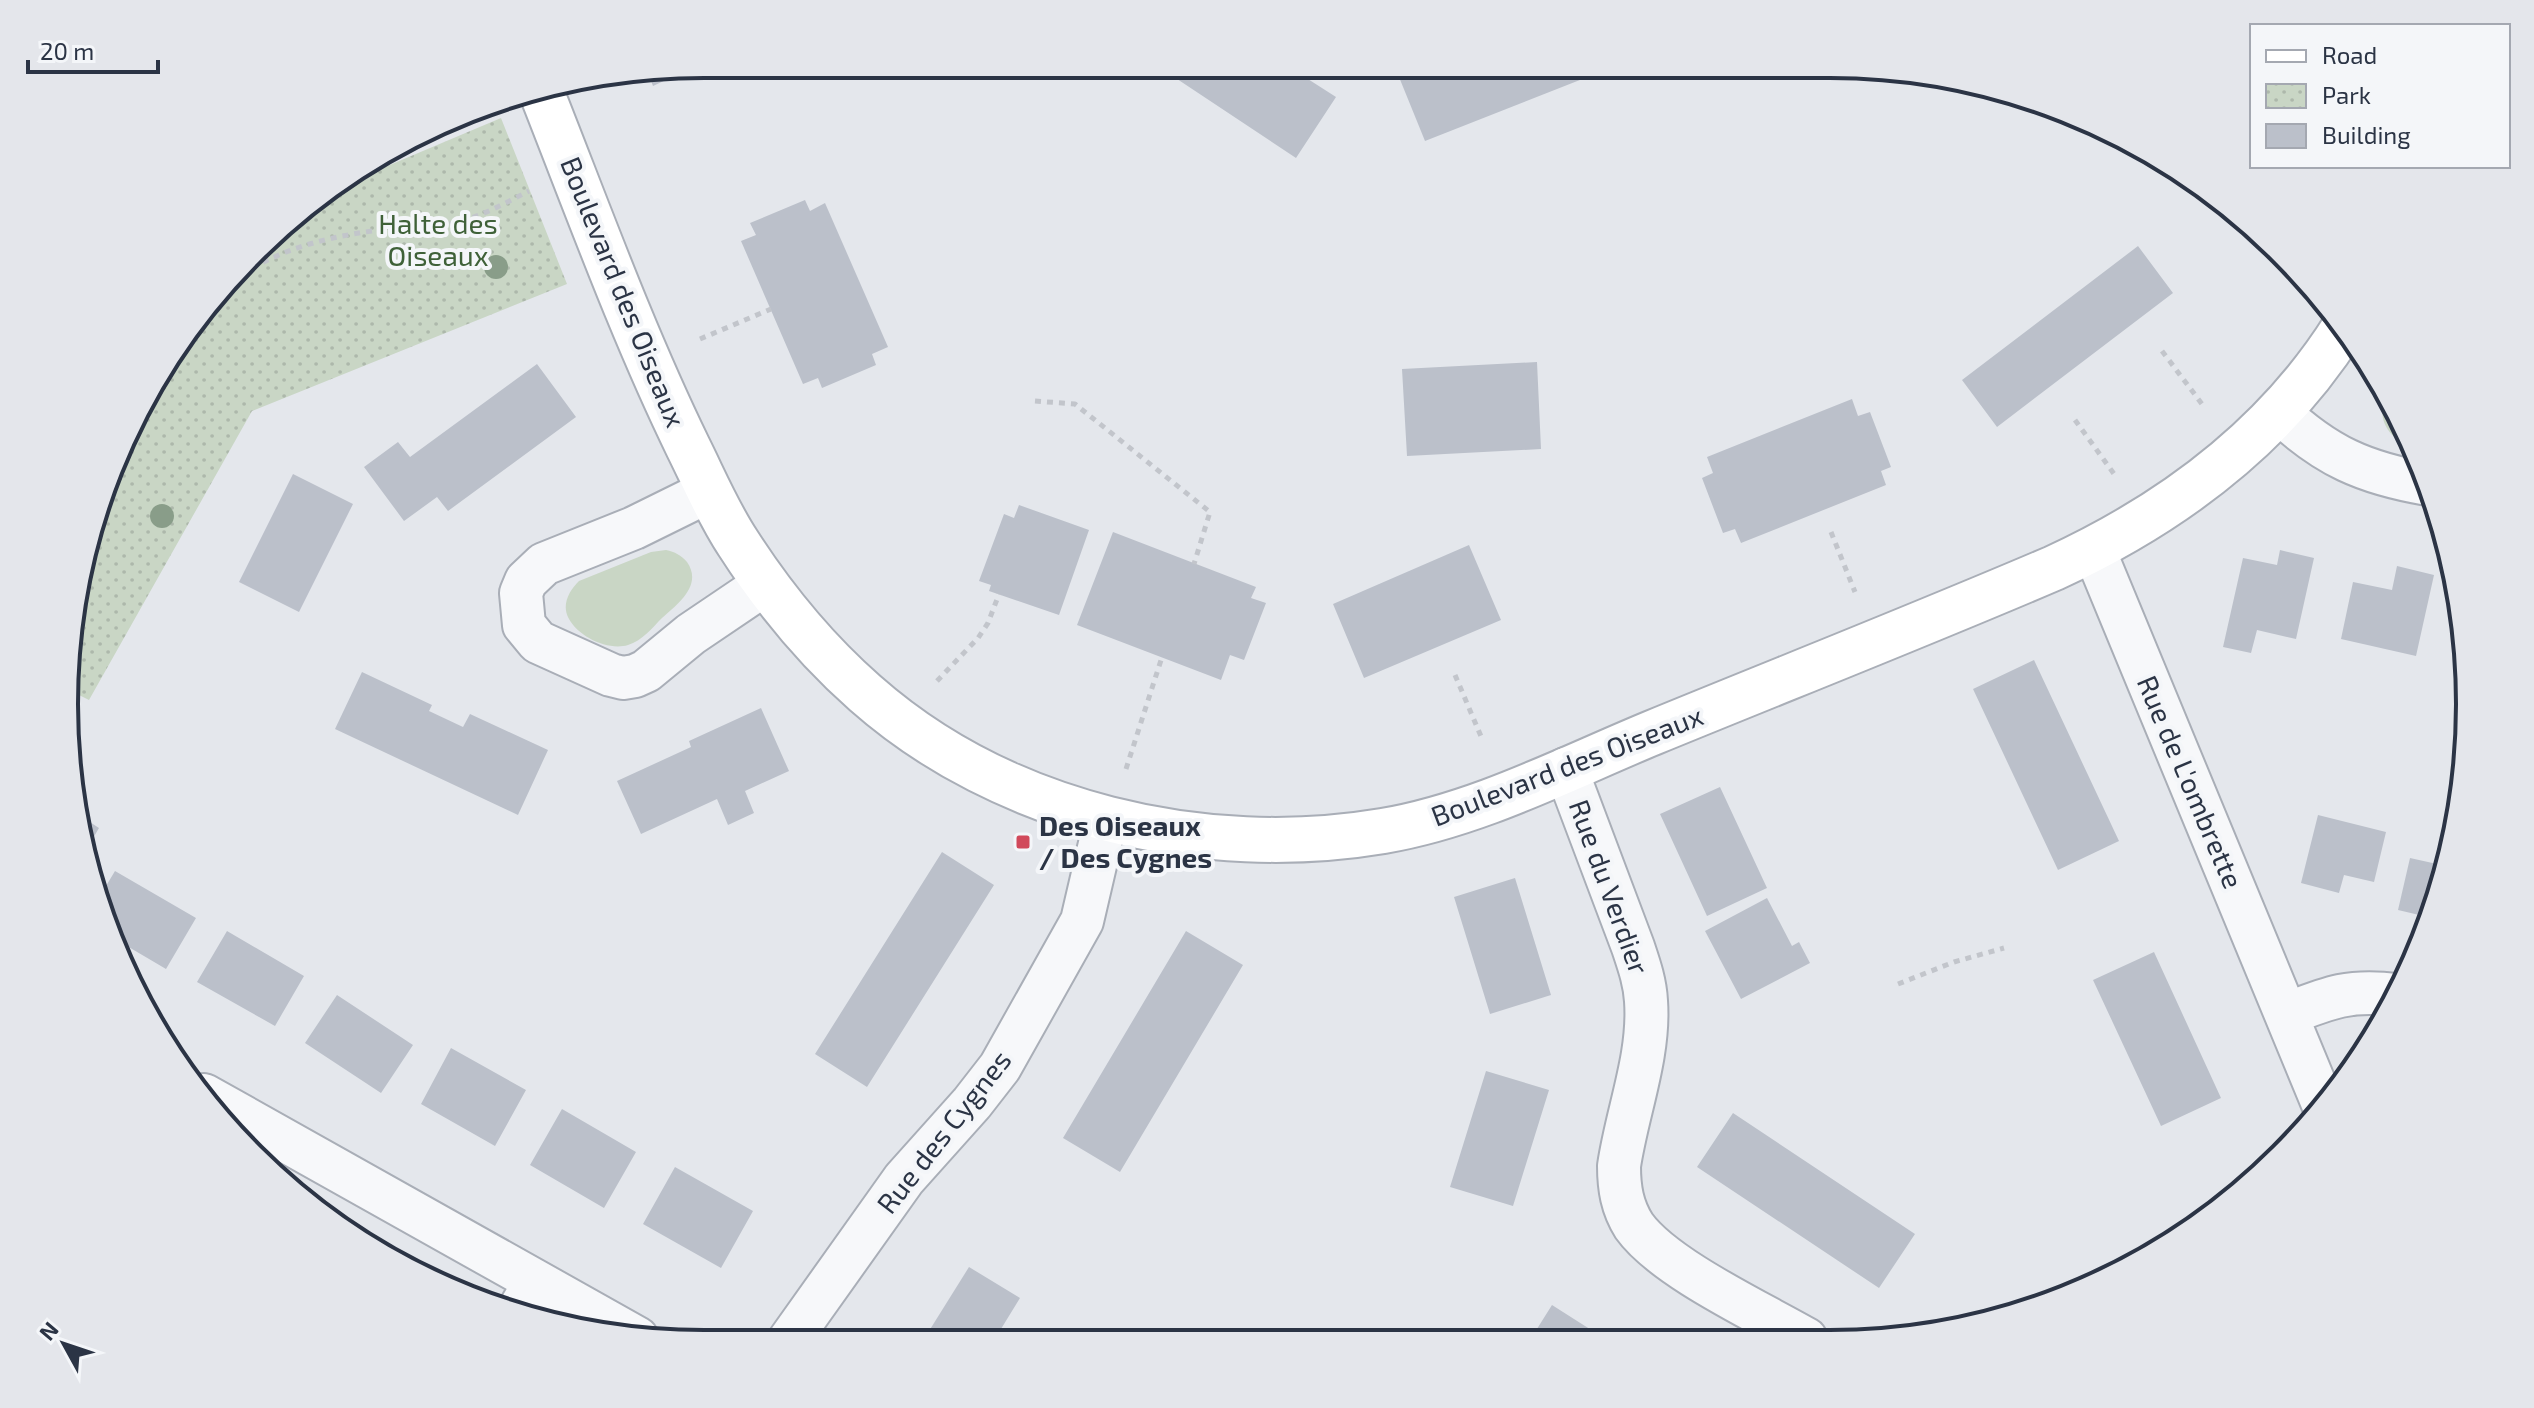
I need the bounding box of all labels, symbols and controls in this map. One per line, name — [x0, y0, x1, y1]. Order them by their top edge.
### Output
scale bar — [28, 24, 158, 74]
legend — [2250, 24, 2510, 168]
text: 20 m — [40, 36, 94, 65]
text: Road — [2322, 40, 2377, 69]
text: Park — [2322, 80, 2371, 109]
text: Building — [2322, 120, 2411, 149]
street label: Boulevard des Oiseaux — [554, 152, 694, 432]
park label: Halte des Oiseaux — [378, 206, 498, 272]
street label: Rue de L'ombrette — [2131, 670, 2251, 893]
street label: Boulevard des Oiseaux — [1426, 697, 1708, 833]
street label: Rue du Verdier — [1563, 795, 1657, 979]
place label: Des Oiseaux / Des Cygnes — [1039, 808, 1212, 874]
marker: Des Oiseaux / Des Cygnes — [1014, 833, 1032, 851]
street label: Rue des Cygnes — [869, 1043, 1017, 1220]
north arrow — [24, 1304, 104, 1384]
text: N — [33, 1316, 63, 1345]

